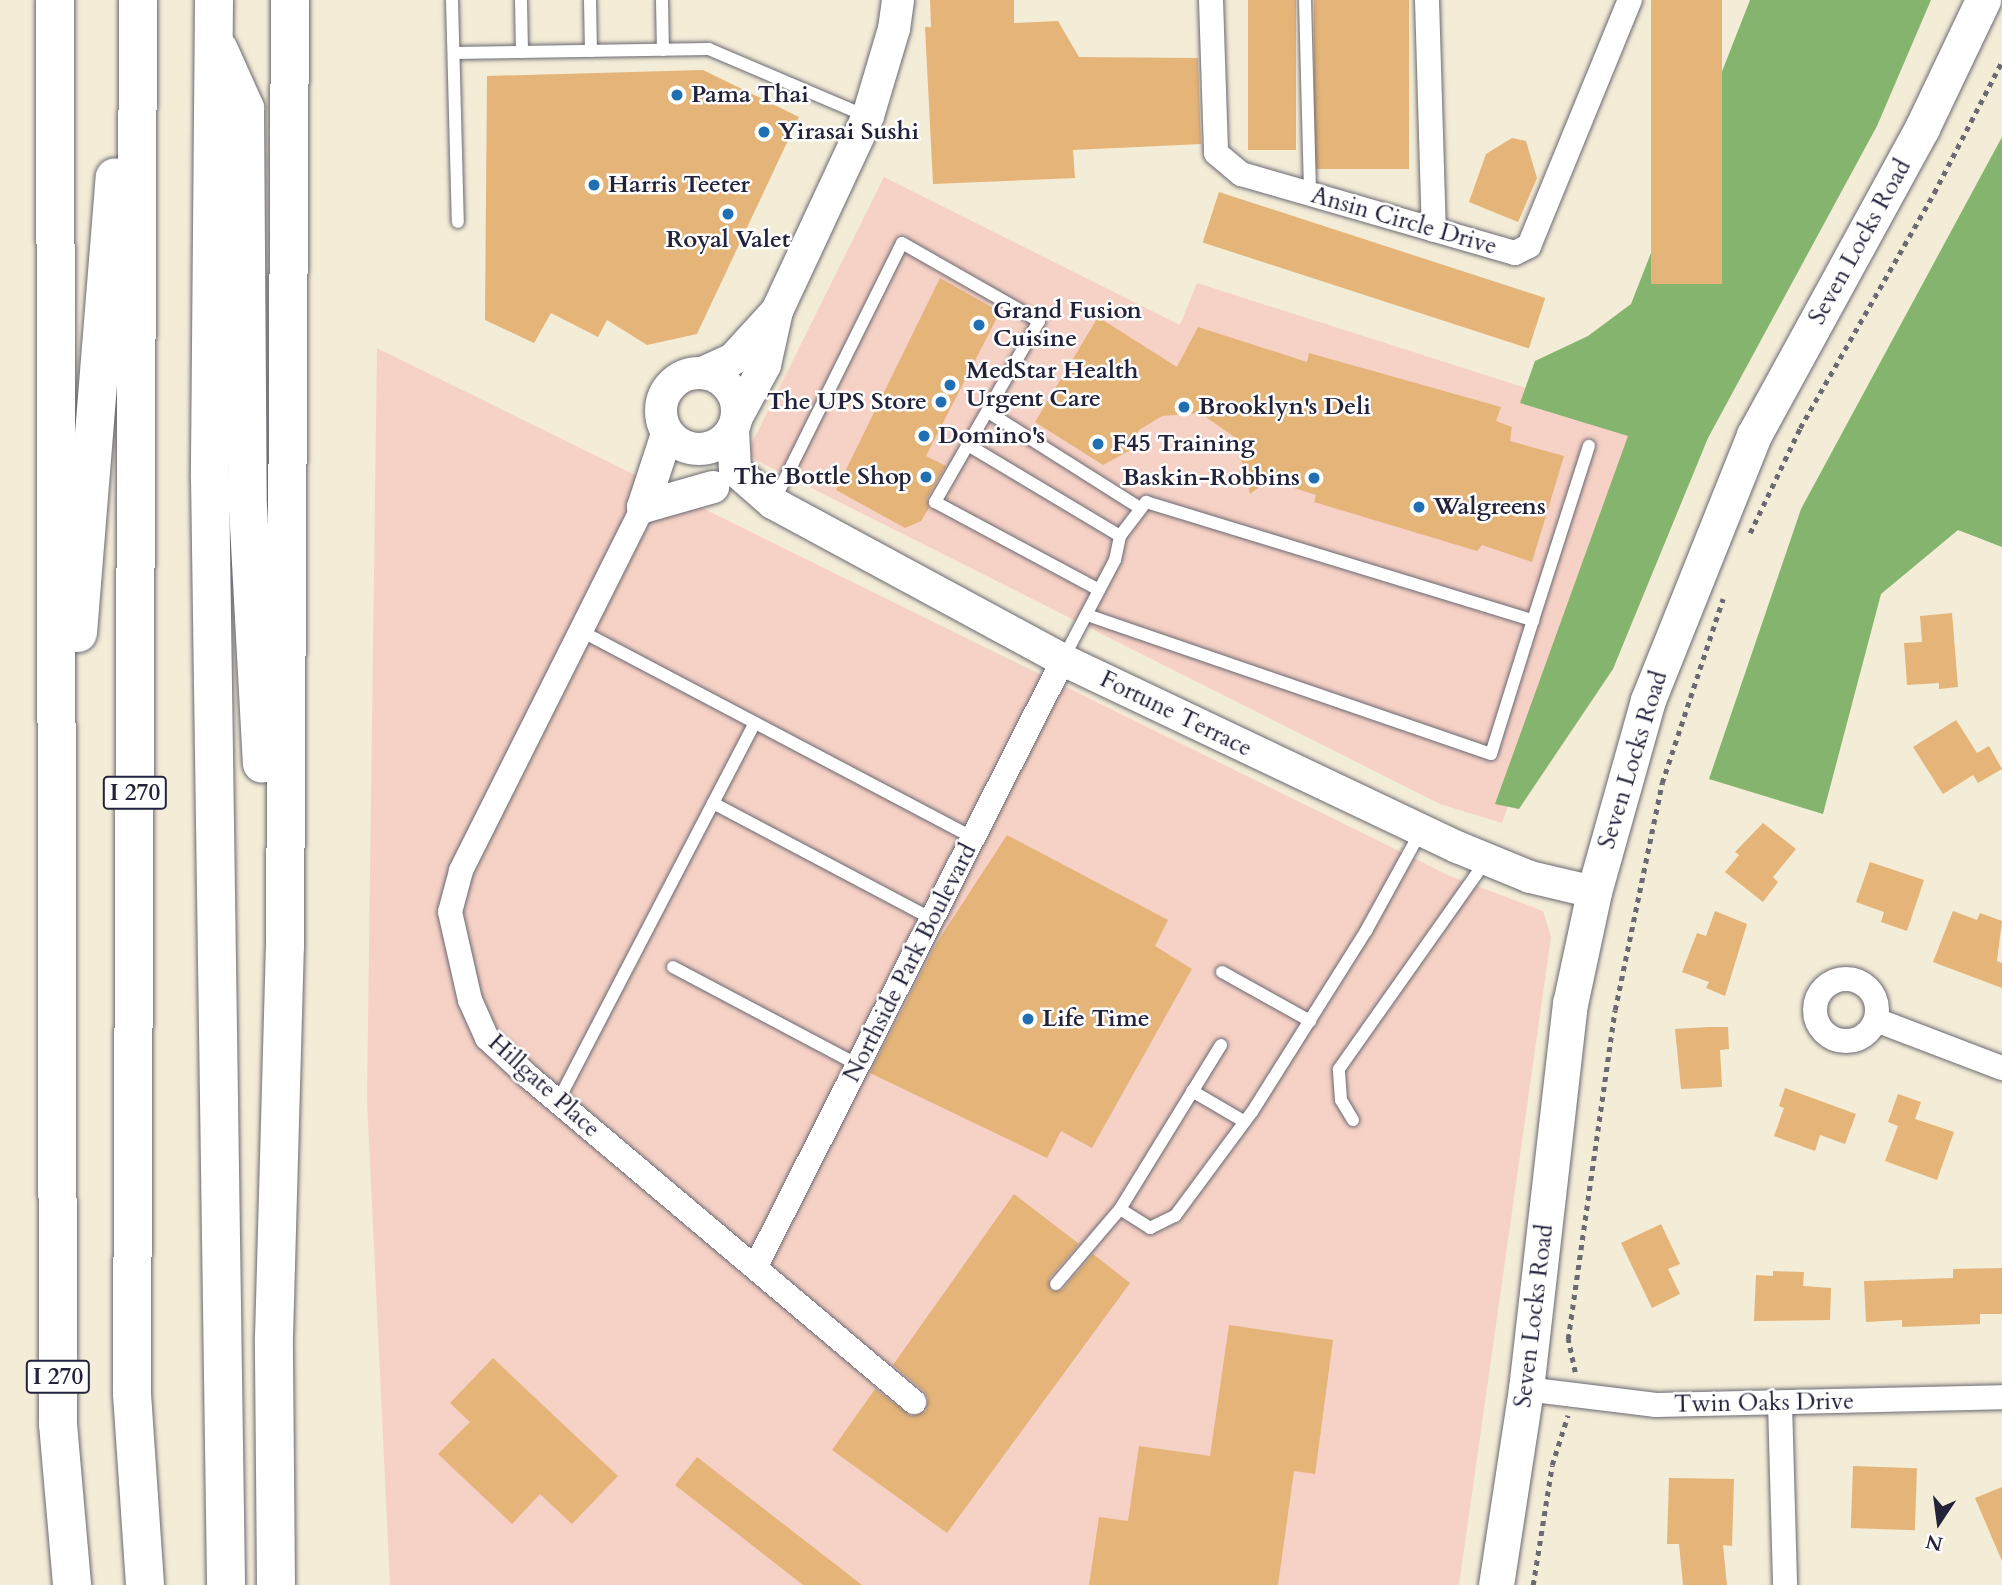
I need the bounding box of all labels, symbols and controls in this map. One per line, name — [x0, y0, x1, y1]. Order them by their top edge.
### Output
place label: Pama Thai — [691, 81, 809, 109]
marker: Pama Thai — [669, 87, 685, 103]
place label: Yirasai Sushi — [778, 118, 919, 146]
marker: Yirasai Sushi — [756, 124, 772, 140]
street label: Seven Locks Road — [1803, 154, 1917, 330]
place label: Harris Teeter — [608, 171, 750, 199]
marker: Harris Teeter — [586, 177, 602, 193]
street label: Ansin Circle Drive — [1308, 181, 1500, 261]
marker: Royal Valet — [720, 206, 736, 222]
place label: Royal Valet — [666, 226, 790, 254]
place label: Grand Fusion Cuisine — [993, 297, 1142, 353]
marker: Grand Fusion Cuisine — [971, 317, 987, 333]
place label: MedStar Health Urgent Care — [966, 357, 1138, 413]
marker: MedStar Health Urgent Care — [940, 375, 960, 395]
place label: The UPS Store — [767, 388, 927, 416]
place label: Brooklyn's Deli — [1198, 393, 1371, 421]
marker: The UPS Store — [933, 394, 949, 410]
marker: Brooklyn's Deli — [1176, 399, 1192, 415]
place label: Domino's — [938, 422, 1045, 450]
marker: Domino's — [916, 428, 932, 444]
place label: F45 Training — [1112, 430, 1255, 458]
marker: F45 Training — [1090, 436, 1106, 452]
place label: The Bottle Shop — [733, 463, 912, 491]
place label: Baskin-Robbins — [1122, 464, 1300, 492]
marker: The Bottle Shop — [918, 469, 934, 485]
marker: Baskin-Robbins — [1306, 470, 1322, 486]
place label: Walgreens — [1433, 493, 1546, 521]
marker: Walgreens — [1411, 499, 1427, 515]
street label: Fortune Terrace — [1095, 665, 1257, 763]
street label: Seven Locks Road — [1592, 668, 1674, 852]
road number: I 270 — [102, 774, 168, 813]
street label: Northside Park Boulevard — [837, 839, 983, 1087]
place label: Life Time — [1042, 1005, 1150, 1033]
marker: Life Time — [1020, 1011, 1036, 1027]
street label: Hillgate Place — [482, 1028, 606, 1144]
street label: Seven Locks Road — [1508, 1223, 1560, 1409]
road number: I 270 — [25, 1358, 91, 1396]
street label: Twin Oaks Drive — [1674, 1387, 1854, 1419]
north arrow — [1904, 1487, 1974, 1557]
text: N — [1923, 1528, 1945, 1557]

